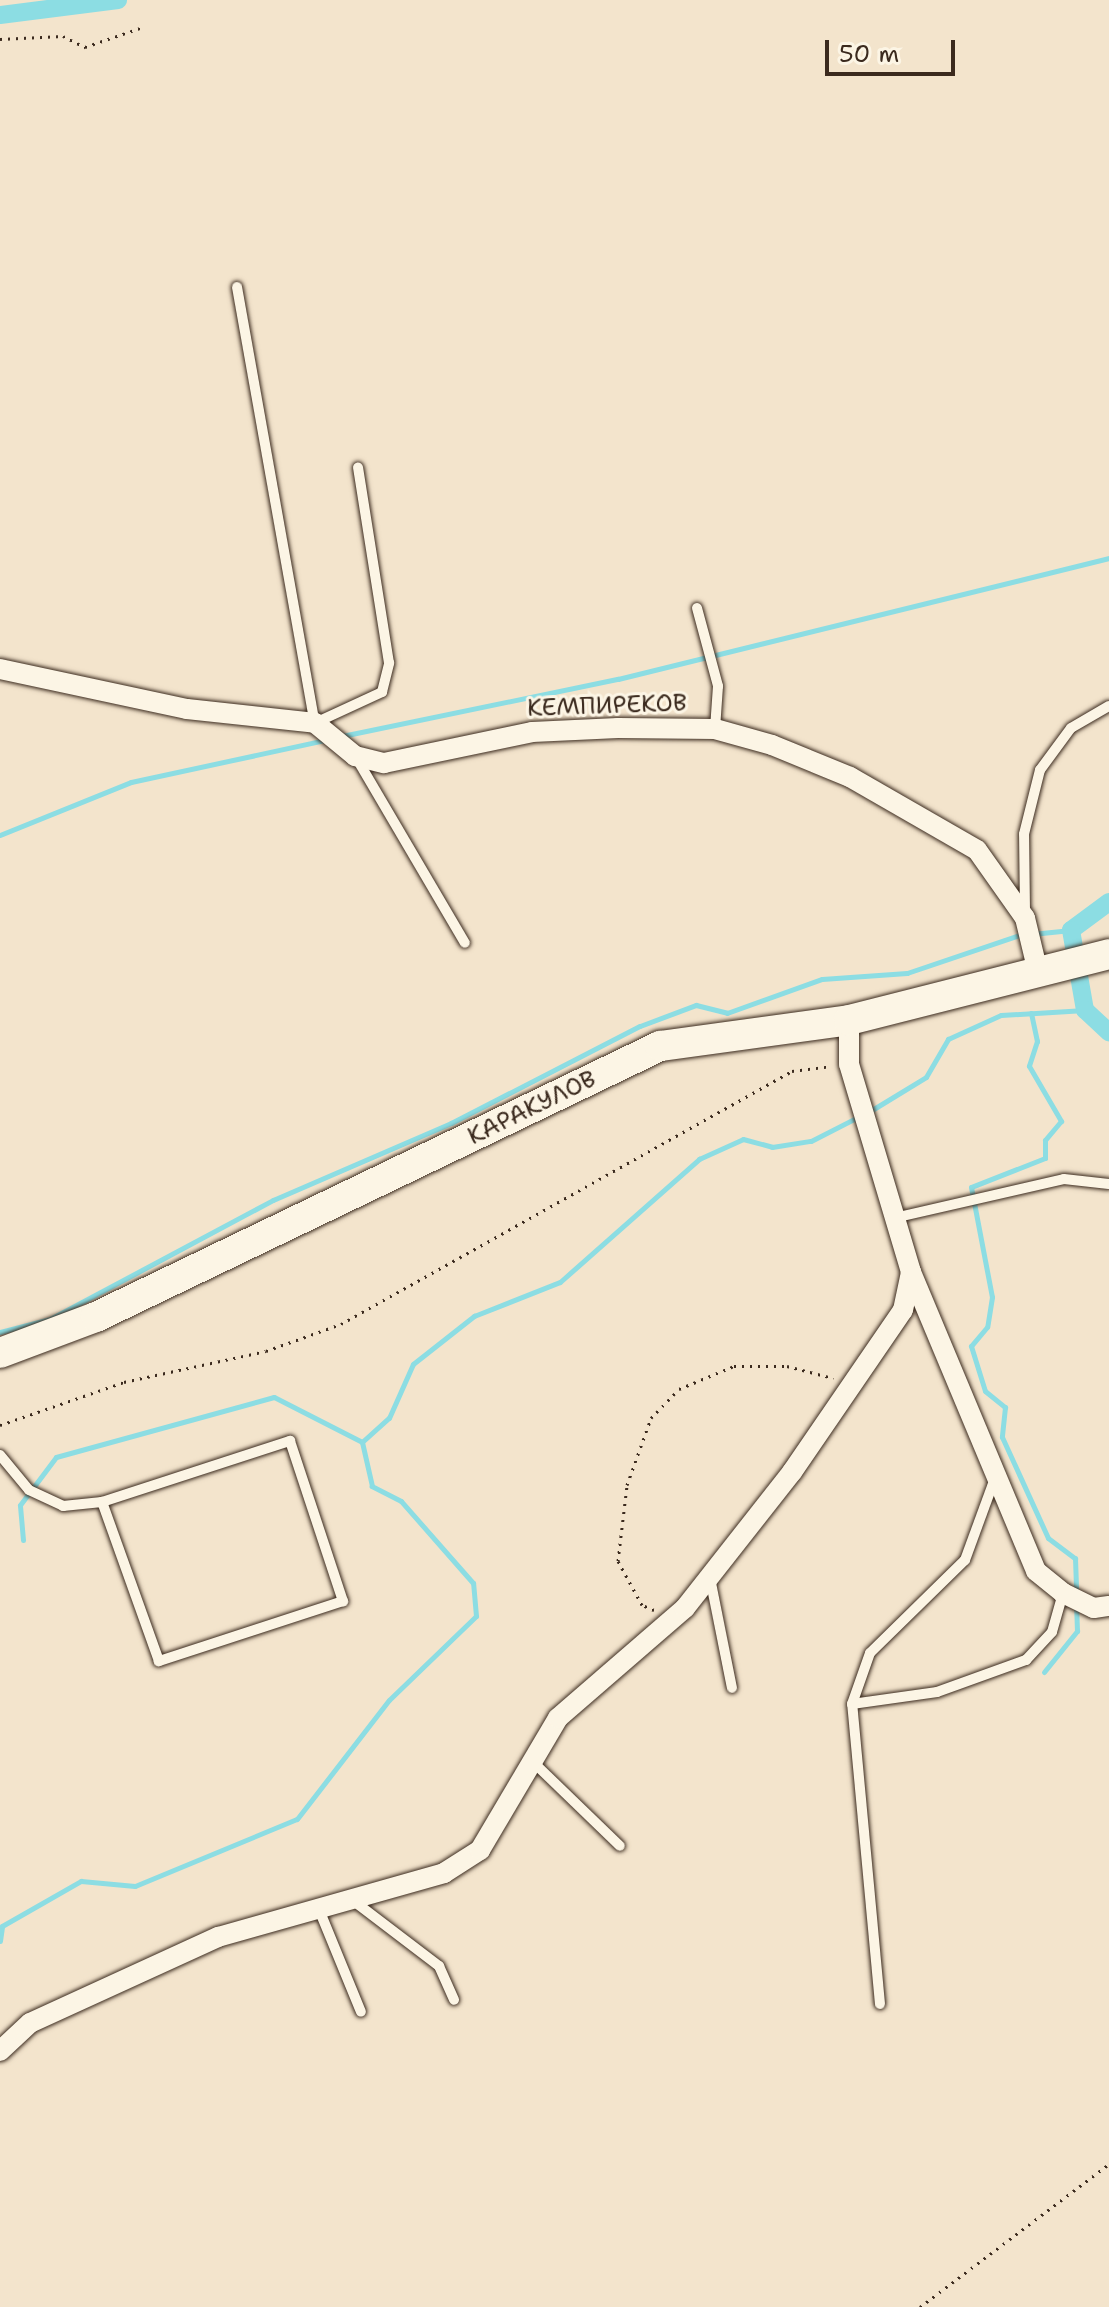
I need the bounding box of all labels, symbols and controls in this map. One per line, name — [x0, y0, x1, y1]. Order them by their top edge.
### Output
scale bar — [829, 24, 959, 74]
text: 50 m — [839, 38, 899, 70]
street label: КЕМПИРЕКОВ — [527, 689, 687, 723]
street label: КАРАКУЛОВ — [463, 1065, 601, 1151]

